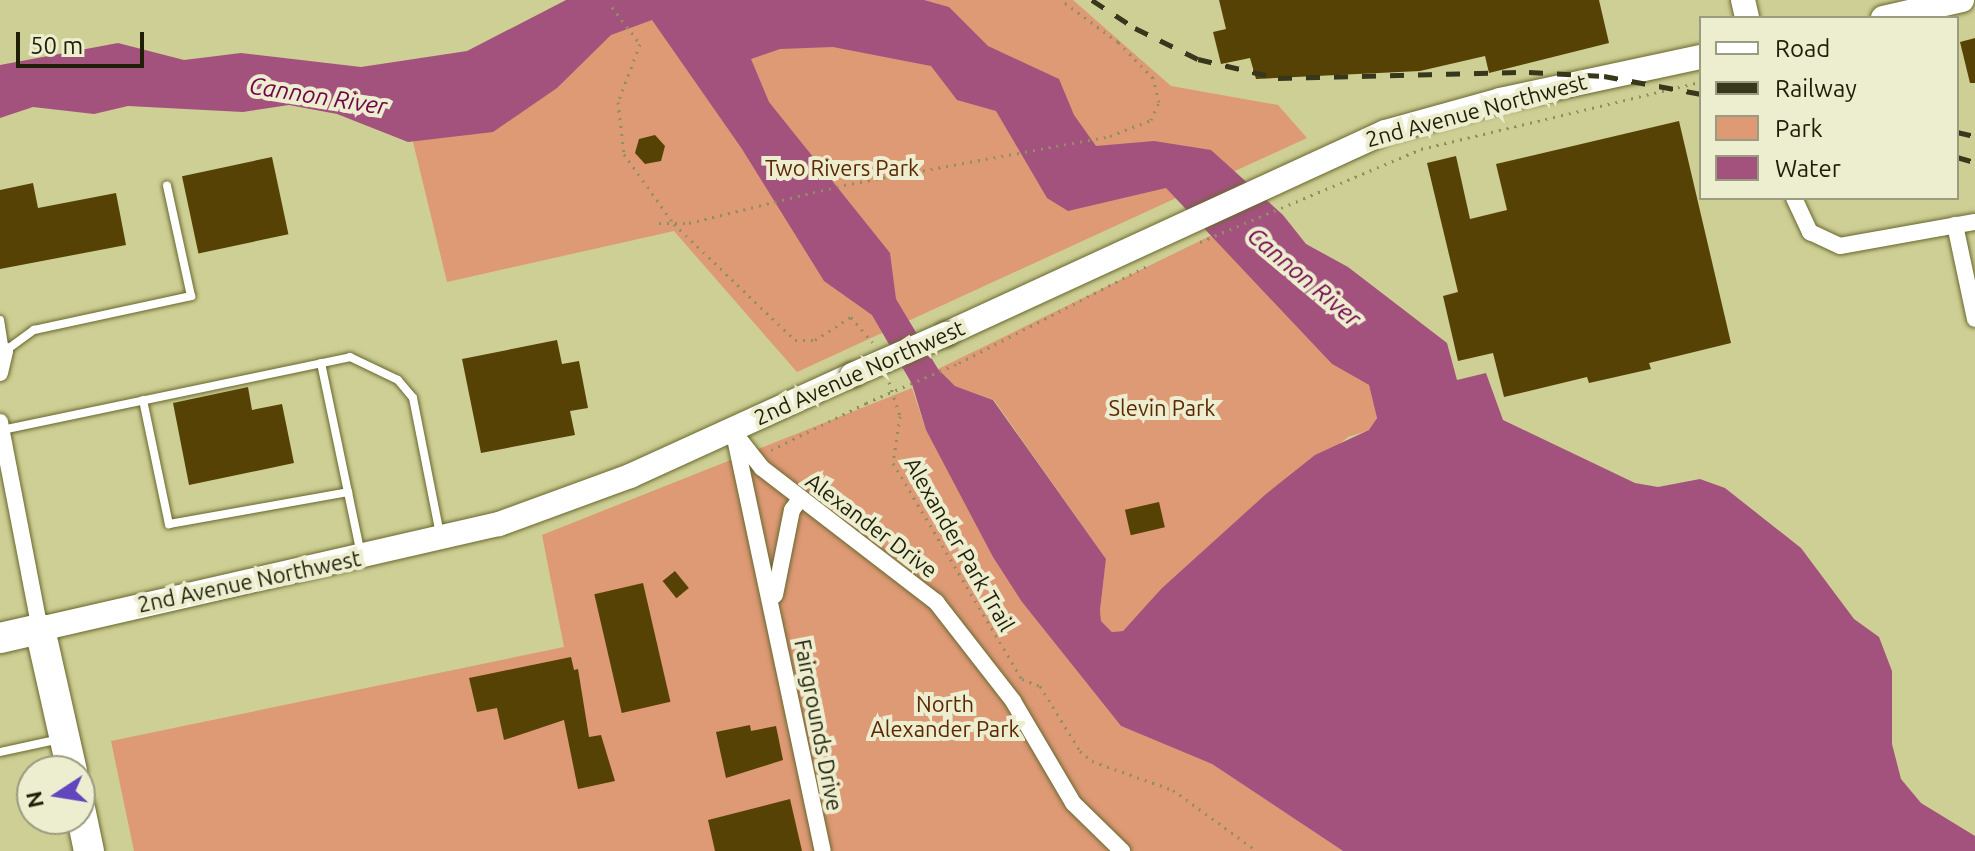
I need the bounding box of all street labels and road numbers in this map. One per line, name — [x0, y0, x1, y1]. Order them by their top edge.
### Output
street label: 2nd Avenue Northwest — [1363, 68, 1589, 152]
street label: 2nd Avenue Northwest — [750, 314, 968, 430]
street label: Alexander Park Trail — [899, 452, 1021, 636]
street label: Alexander Drive — [801, 467, 943, 583]
street label: 2nd Avenue Northwest — [135, 544, 363, 618]
street label: Fairgrounds Drive — [789, 637, 849, 813]

